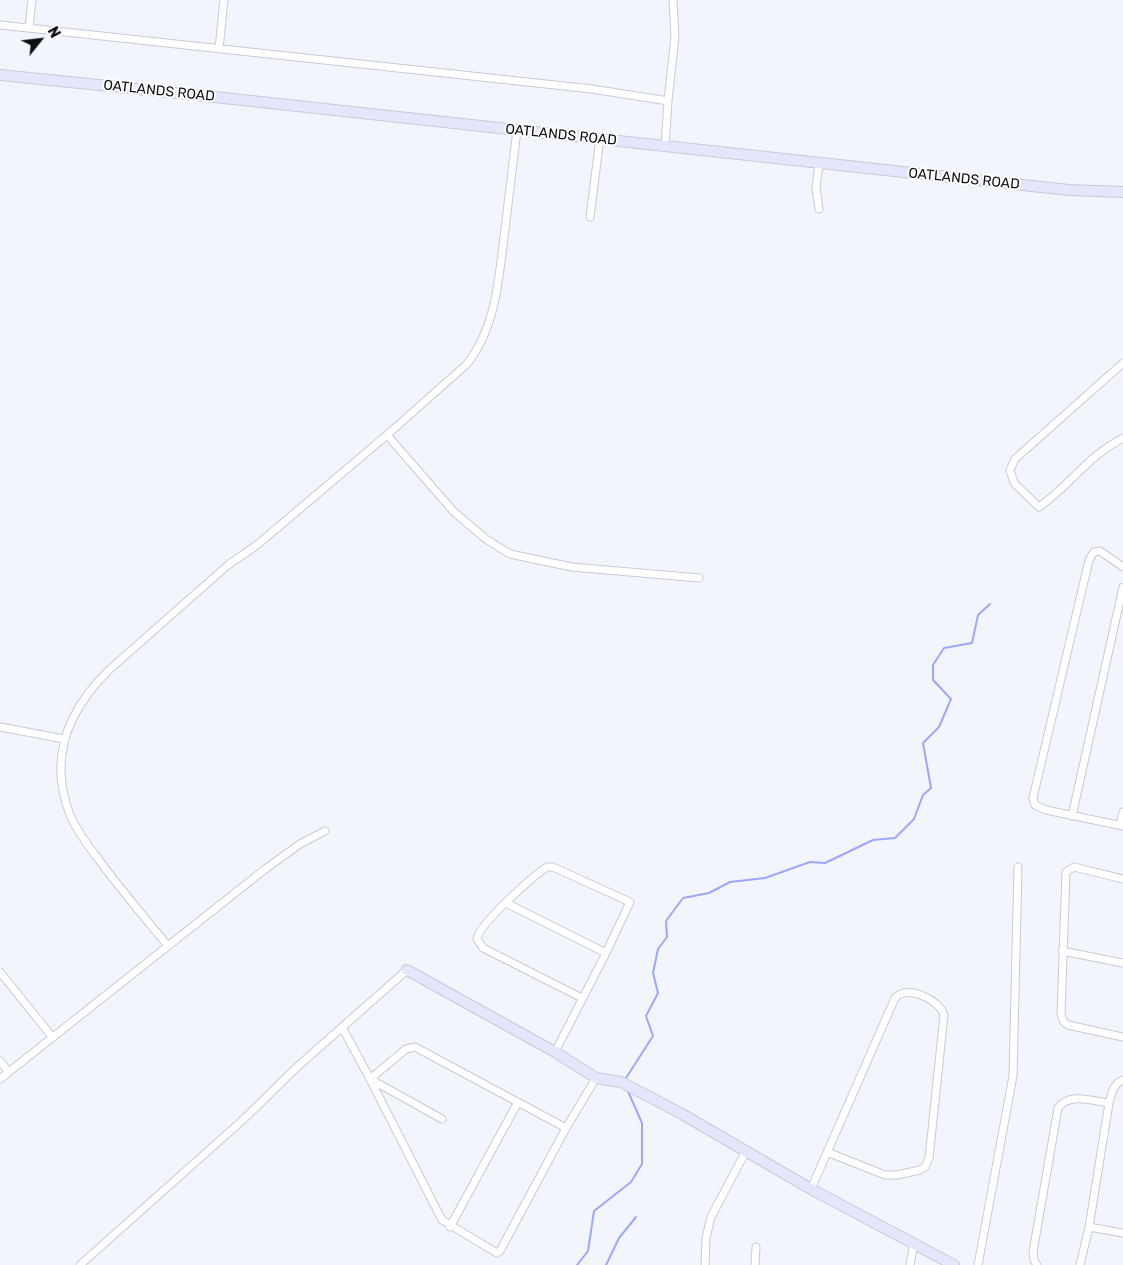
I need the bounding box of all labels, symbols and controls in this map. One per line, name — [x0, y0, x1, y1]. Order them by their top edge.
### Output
north arrow — [15, 15, 65, 65]
text: N — [44, 24, 63, 41]
street label: OATLANDS ROAD — [102, 77, 216, 105]
street label: OATLANDS ROAD — [504, 121, 618, 149]
street label: OATLANDS ROAD — [907, 165, 1021, 193]

